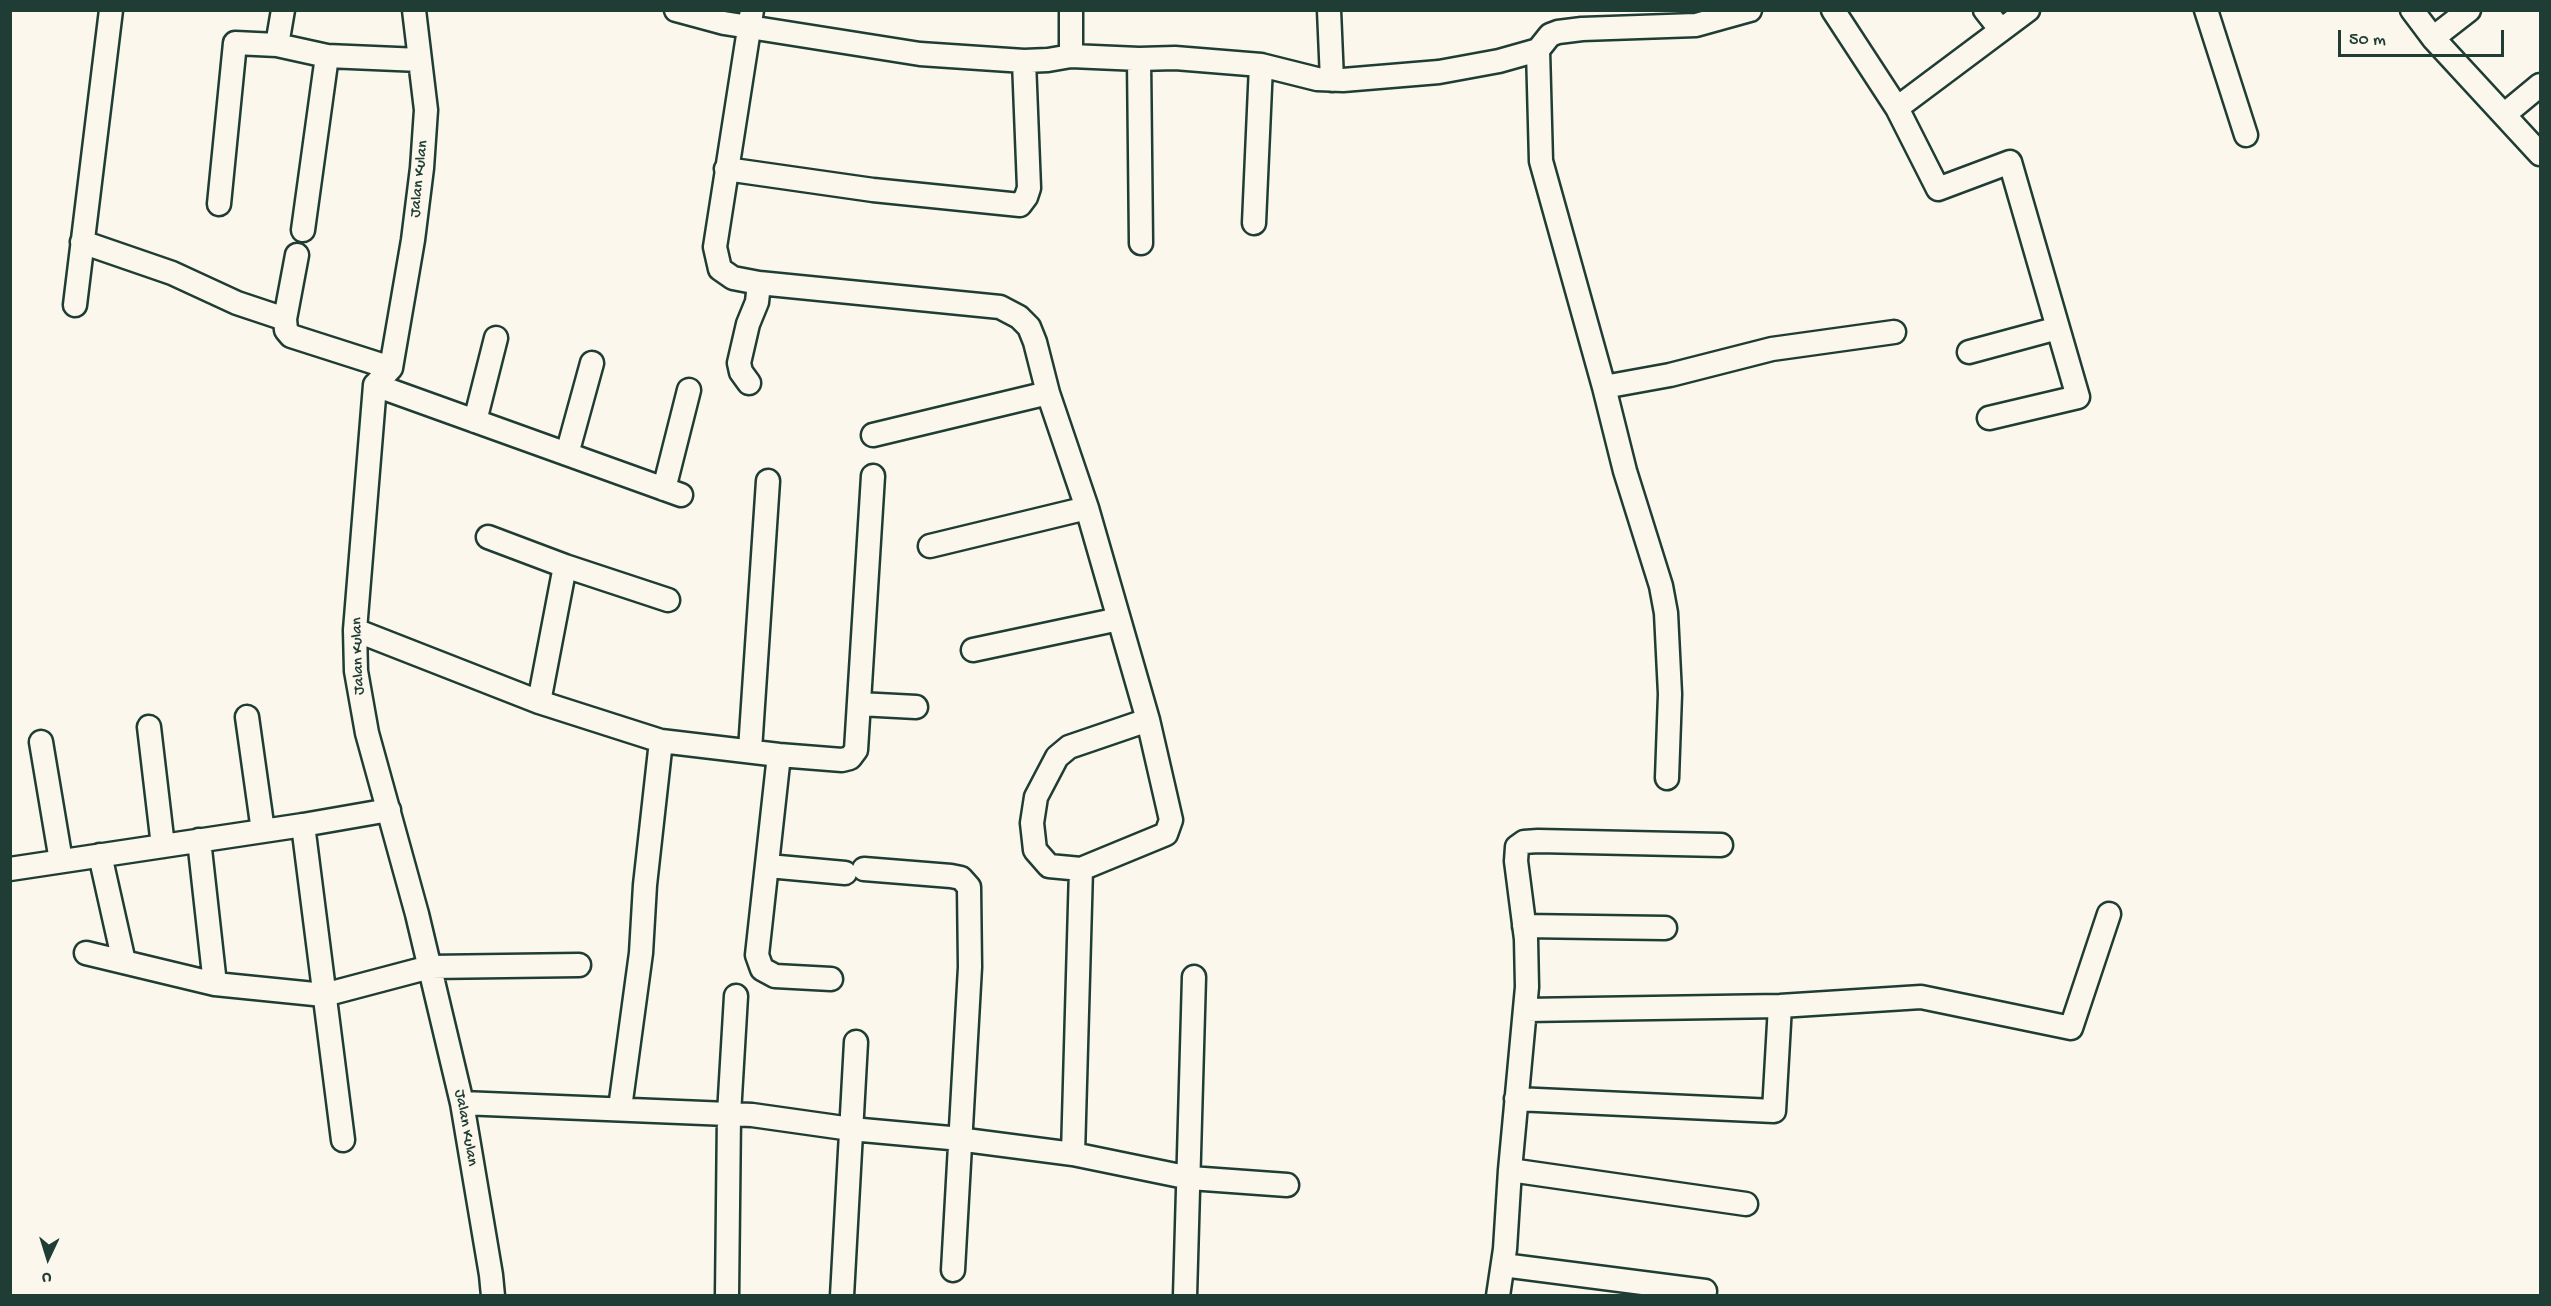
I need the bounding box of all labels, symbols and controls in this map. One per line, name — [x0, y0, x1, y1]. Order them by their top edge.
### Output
scale bar — [2341, 18, 2508, 56]
text: 50 m — [2349, 30, 2386, 51]
street label: Jalan Kulan — [406, 139, 434, 219]
street label: Jalan Kulan — [348, 617, 370, 695]
street label: Jalan Kulan — [449, 1088, 481, 1168]
north arrow — [18, 1228, 78, 1288]
text: U — [41, 1267, 52, 1286]

